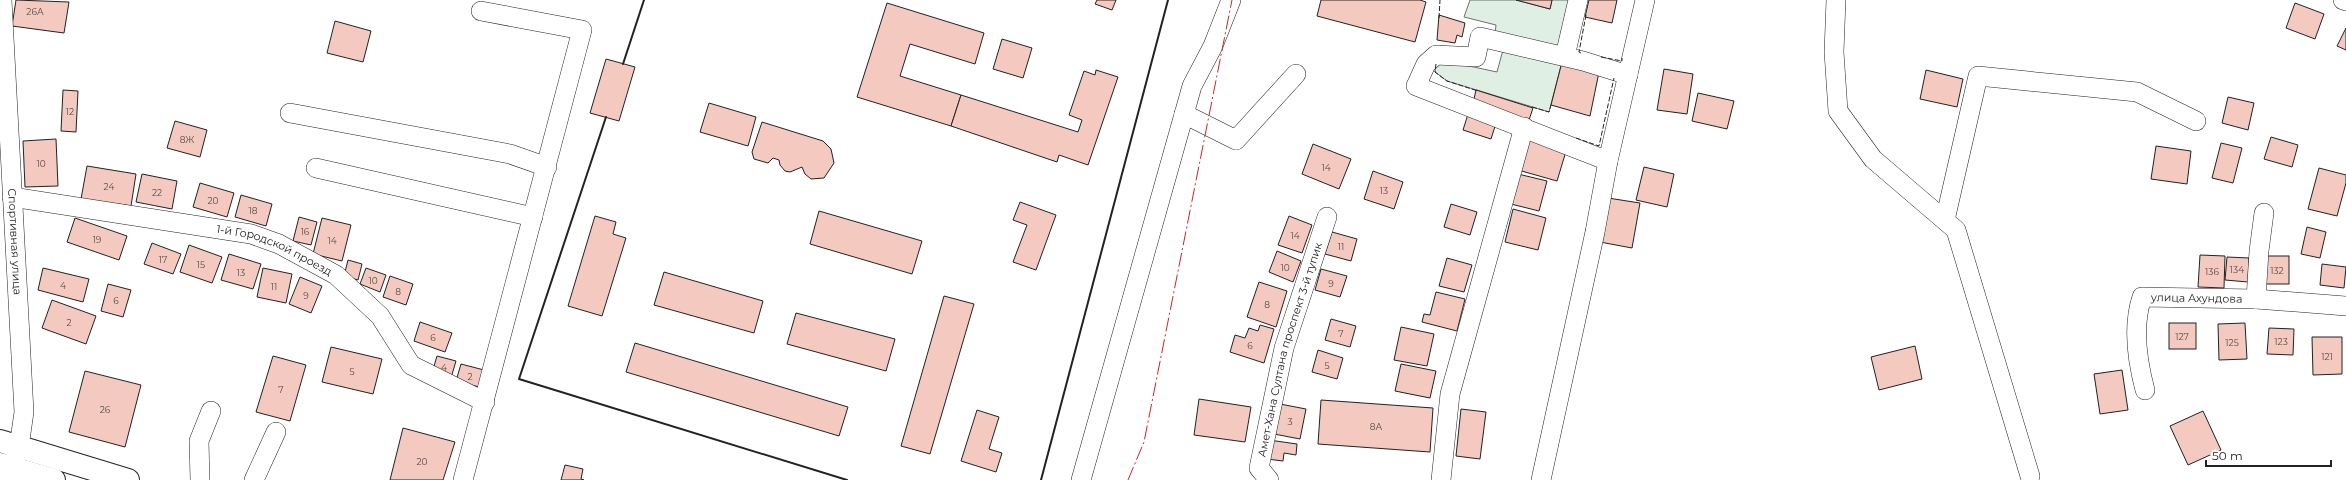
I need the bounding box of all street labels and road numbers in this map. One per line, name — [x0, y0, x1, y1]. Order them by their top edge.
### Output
street label: Спортивная улица — [5, 188, 25, 295]
street label: 1-й Городской проезд — [215, 222, 335, 279]
street label: Амет-Хана Султана проспект 3-й тупик — [1255, 241, 1325, 459]
street label: улица Ахундова — [2150, 290, 2243, 306]

